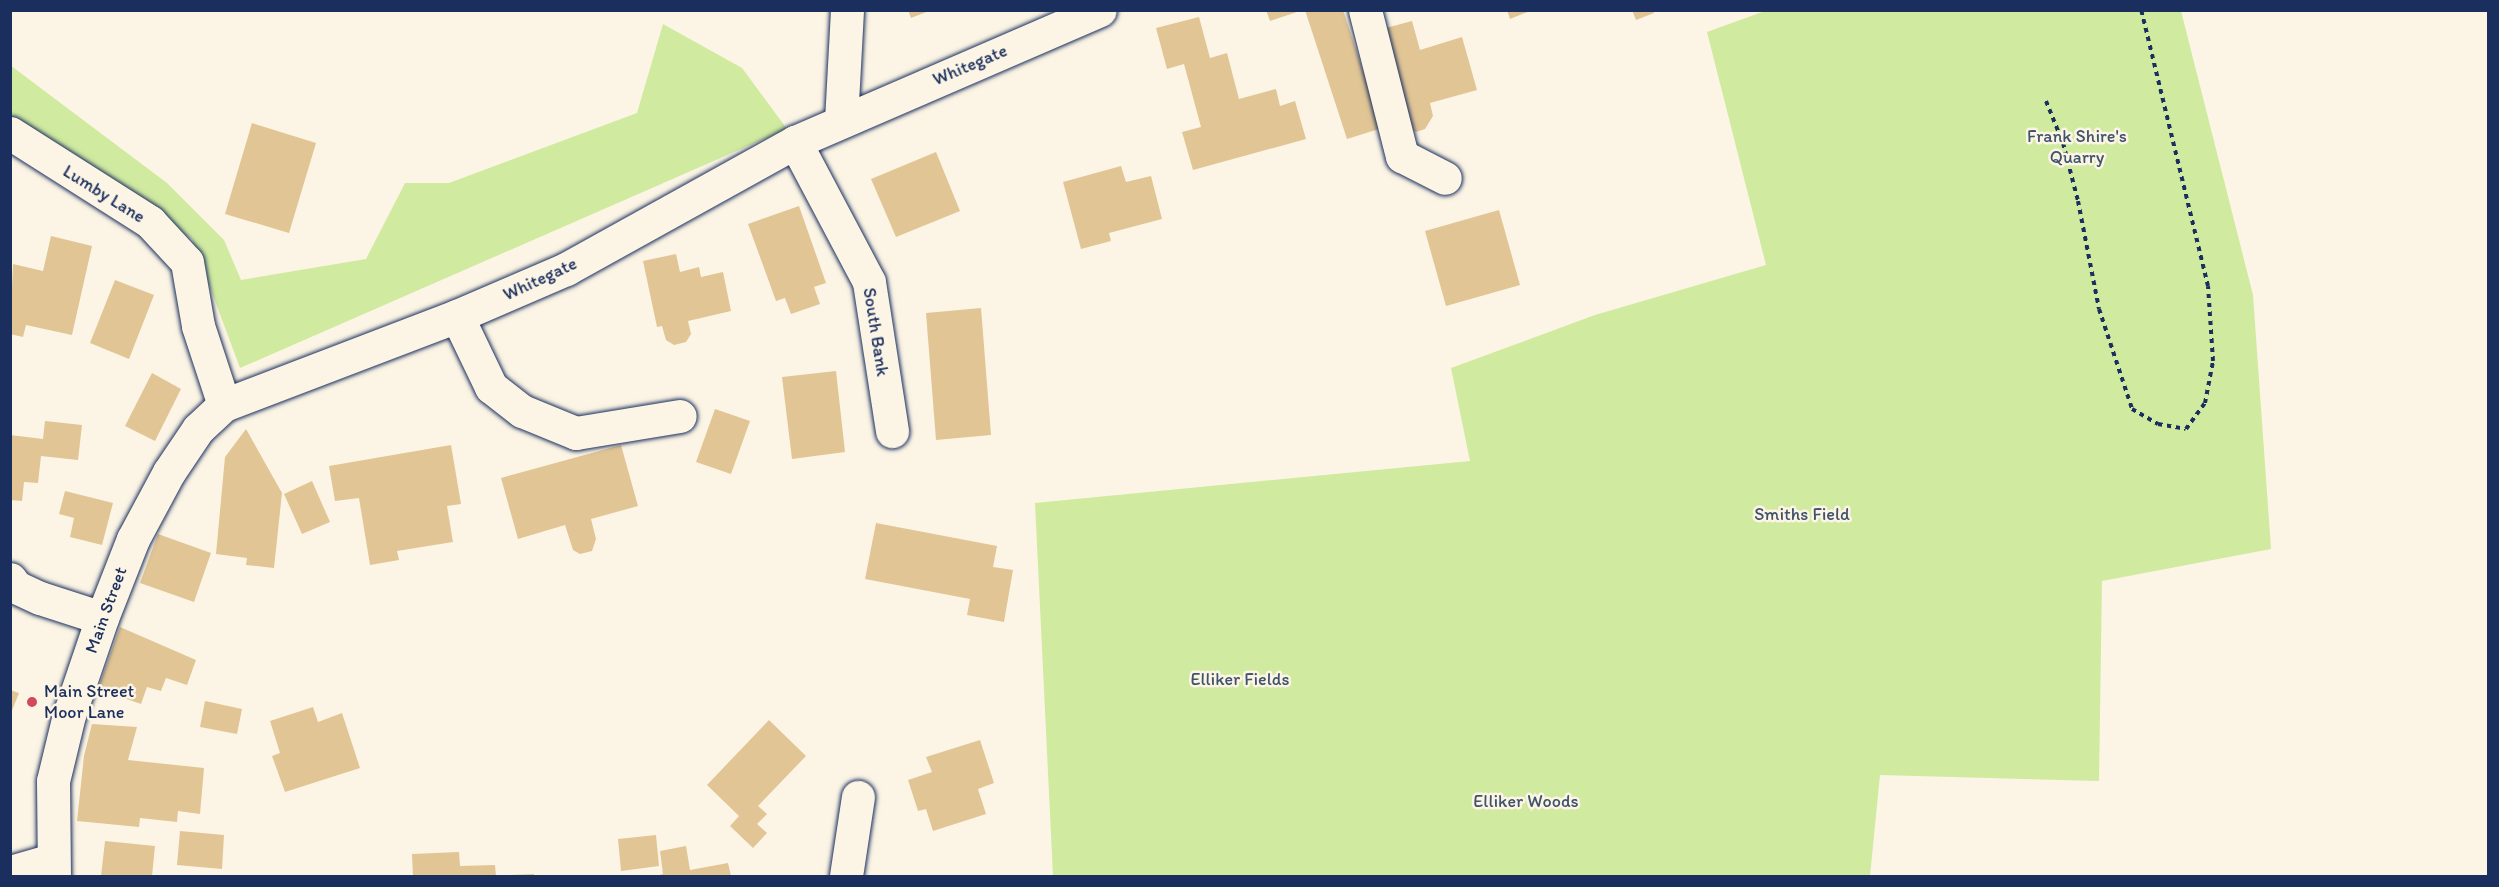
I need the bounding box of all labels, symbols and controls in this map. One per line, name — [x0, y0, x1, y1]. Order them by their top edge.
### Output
street label: Whitegate — [929, 40, 1011, 90]
park label: Frank Shire's Quarry — [2027, 126, 2127, 168]
street label: Lumby Lane — [59, 160, 149, 228]
street label: Whitegate — [500, 253, 580, 305]
street label: South Bank — [858, 286, 894, 378]
park label: Smiths Field — [1754, 503, 1850, 525]
street label: Main Street — [80, 564, 132, 656]
park label: Elliker Fields — [1191, 668, 1289, 690]
place label: Main Street Moor Lane — [44, 681, 134, 724]
marker: Main Street Moor Lane — [25, 695, 39, 709]
park label: Elliker Woods — [1474, 790, 1578, 812]

